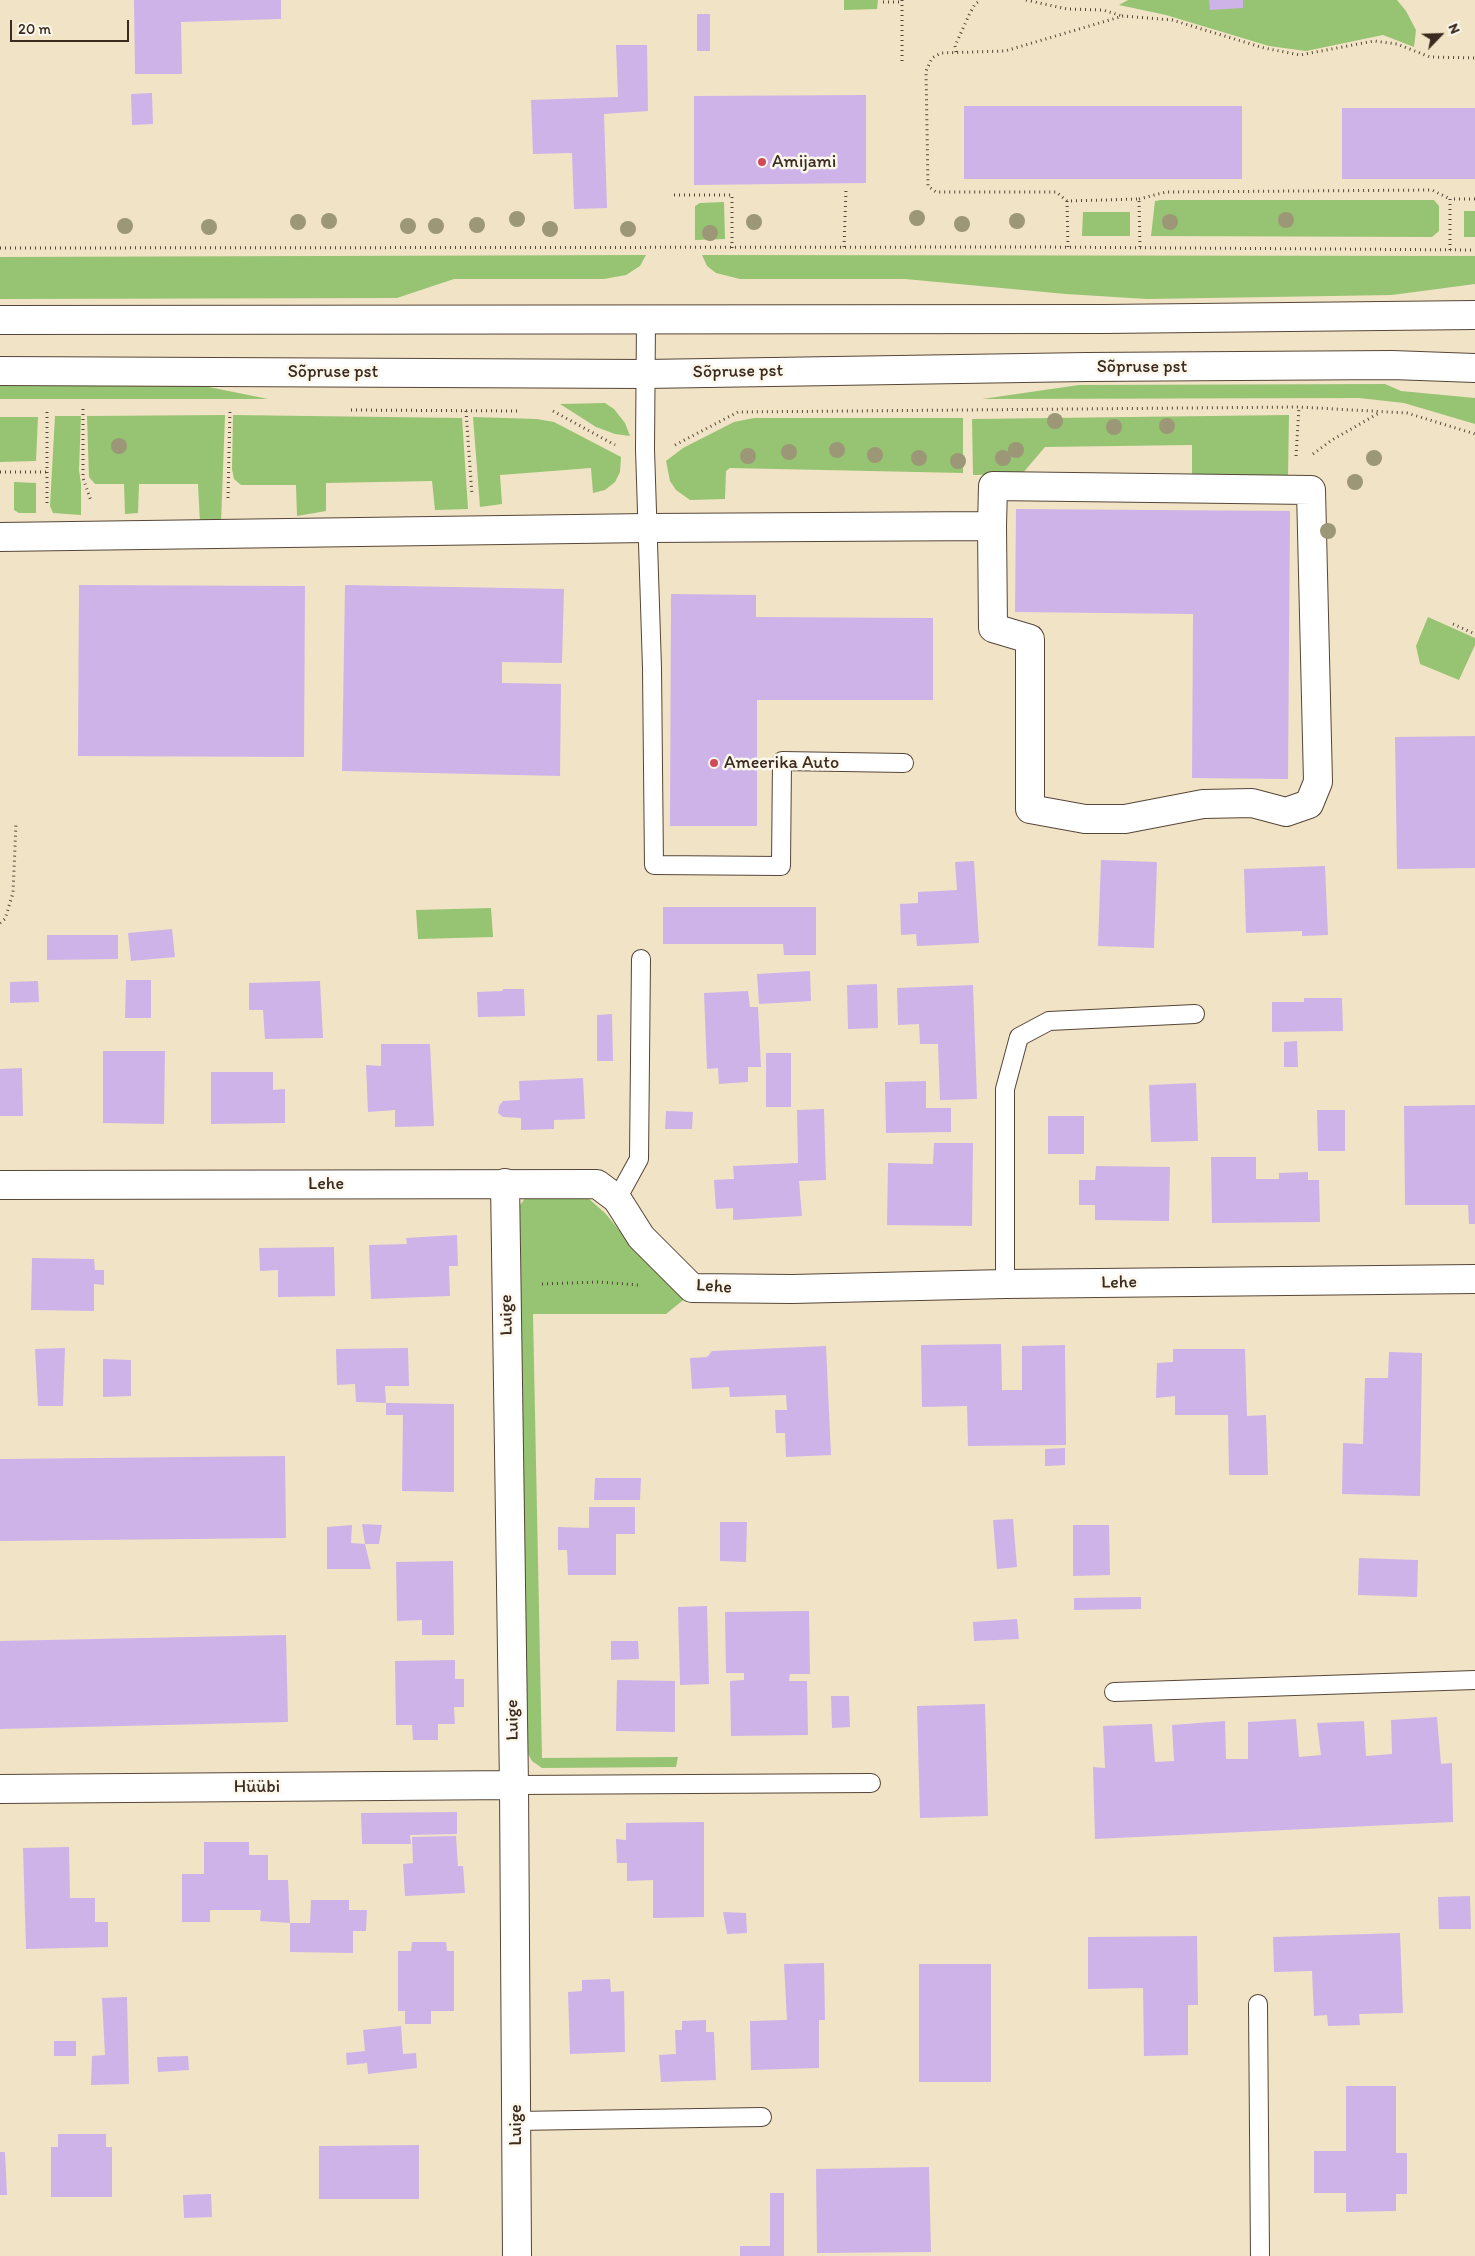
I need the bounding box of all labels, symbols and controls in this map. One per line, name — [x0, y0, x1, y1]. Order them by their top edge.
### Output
scale bar — [12, 10, 131, 42]
north arrow — [1415, 10, 1465, 60]
text: 20 m — [18, 20, 51, 38]
text: N — [1444, 21, 1464, 36]
place label: Amijami — [772, 151, 836, 173]
marker: Amijami — [756, 156, 768, 168]
street label: Sõpruse pst — [1097, 356, 1187, 378]
street label: Sõpruse pst — [693, 360, 783, 384]
street label: Sõpruse pst — [288, 361, 378, 383]
place label: Ameerika Auto — [724, 752, 839, 774]
marker: Ameerika Auto — [708, 757, 720, 769]
street label: Lehe — [308, 1173, 344, 1195]
street label: Lehe — [1101, 1272, 1137, 1294]
street label: Lehe — [695, 1275, 733, 1299]
street label: Luige — [496, 1294, 518, 1336]
street label: Luige — [502, 1699, 524, 1741]
street label: Hüübi — [234, 1776, 280, 1798]
street label: Luige — [505, 2104, 527, 2146]

